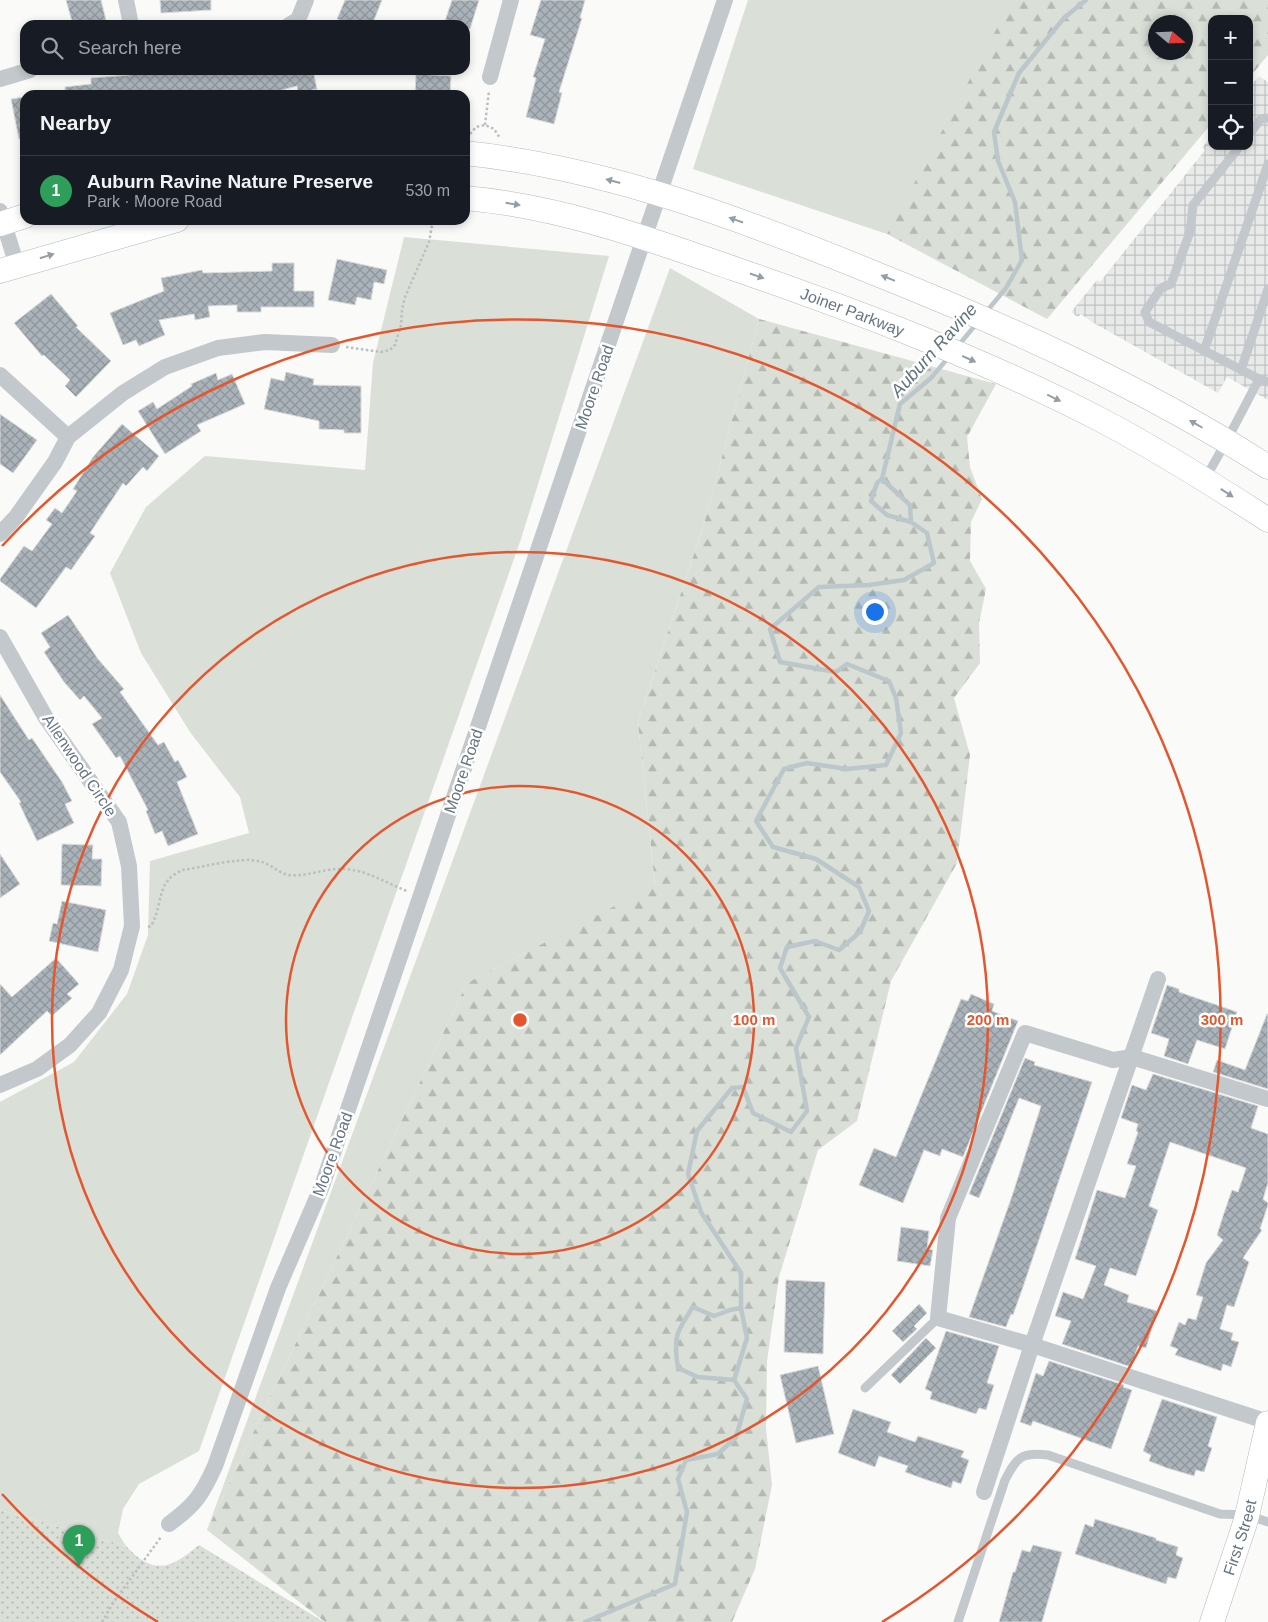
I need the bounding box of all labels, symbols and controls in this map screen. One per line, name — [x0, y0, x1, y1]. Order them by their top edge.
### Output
north arrow — [1148, 15, 1193, 60]
map controls — [1208, 15, 1253, 150]
button: + — [1208, 15, 1253, 60]
search box — [20, 20, 470, 75]
icon: search — [38, 34, 66, 62]
text: Search here — [78, 37, 182, 58]
button: − — [1208, 60, 1253, 105]
button: locate — [1208, 105, 1253, 150]
text: Nearby — [40, 111, 111, 134]
text: Auburn Ravine Nature Preserve — [87, 171, 373, 192]
one-way arrow — [605, 177, 620, 185]
text: 1 — [52, 182, 60, 199]
text: 530 m — [406, 182, 450, 199]
text: Park · Moore Road — [87, 193, 222, 210]
one-way arrow — [506, 200, 522, 208]
one-way arrow — [728, 216, 743, 224]
one-way arrow — [39, 252, 54, 260]
one-way arrow — [750, 272, 765, 280]
one-way arrow — [881, 274, 895, 282]
street label: Joiner Parkway — [798, 285, 907, 339]
water label: Auburn Ravine — [886, 299, 981, 402]
street label: Moore Road — [572, 343, 617, 432]
one-way arrow — [962, 355, 976, 363]
one-way arrow — [1047, 394, 1062, 402]
one-way arrow — [1190, 420, 1203, 429]
one-way arrow — [1221, 489, 1234, 498]
your location — [862, 599, 888, 625]
street label: Allenwood Circle — [39, 711, 120, 820]
street label: Moore Road — [441, 727, 486, 816]
centre of rings — [511, 1011, 529, 1029]
text: 100 m — [733, 1011, 775, 1028]
text: 200 m — [967, 1011, 1009, 1028]
text: 300 m — [1201, 1011, 1243, 1028]
street label: Moore Road — [309, 1110, 356, 1198]
street label: First Street — [1220, 1498, 1259, 1578]
pin: 1 — [63, 1525, 95, 1566]

